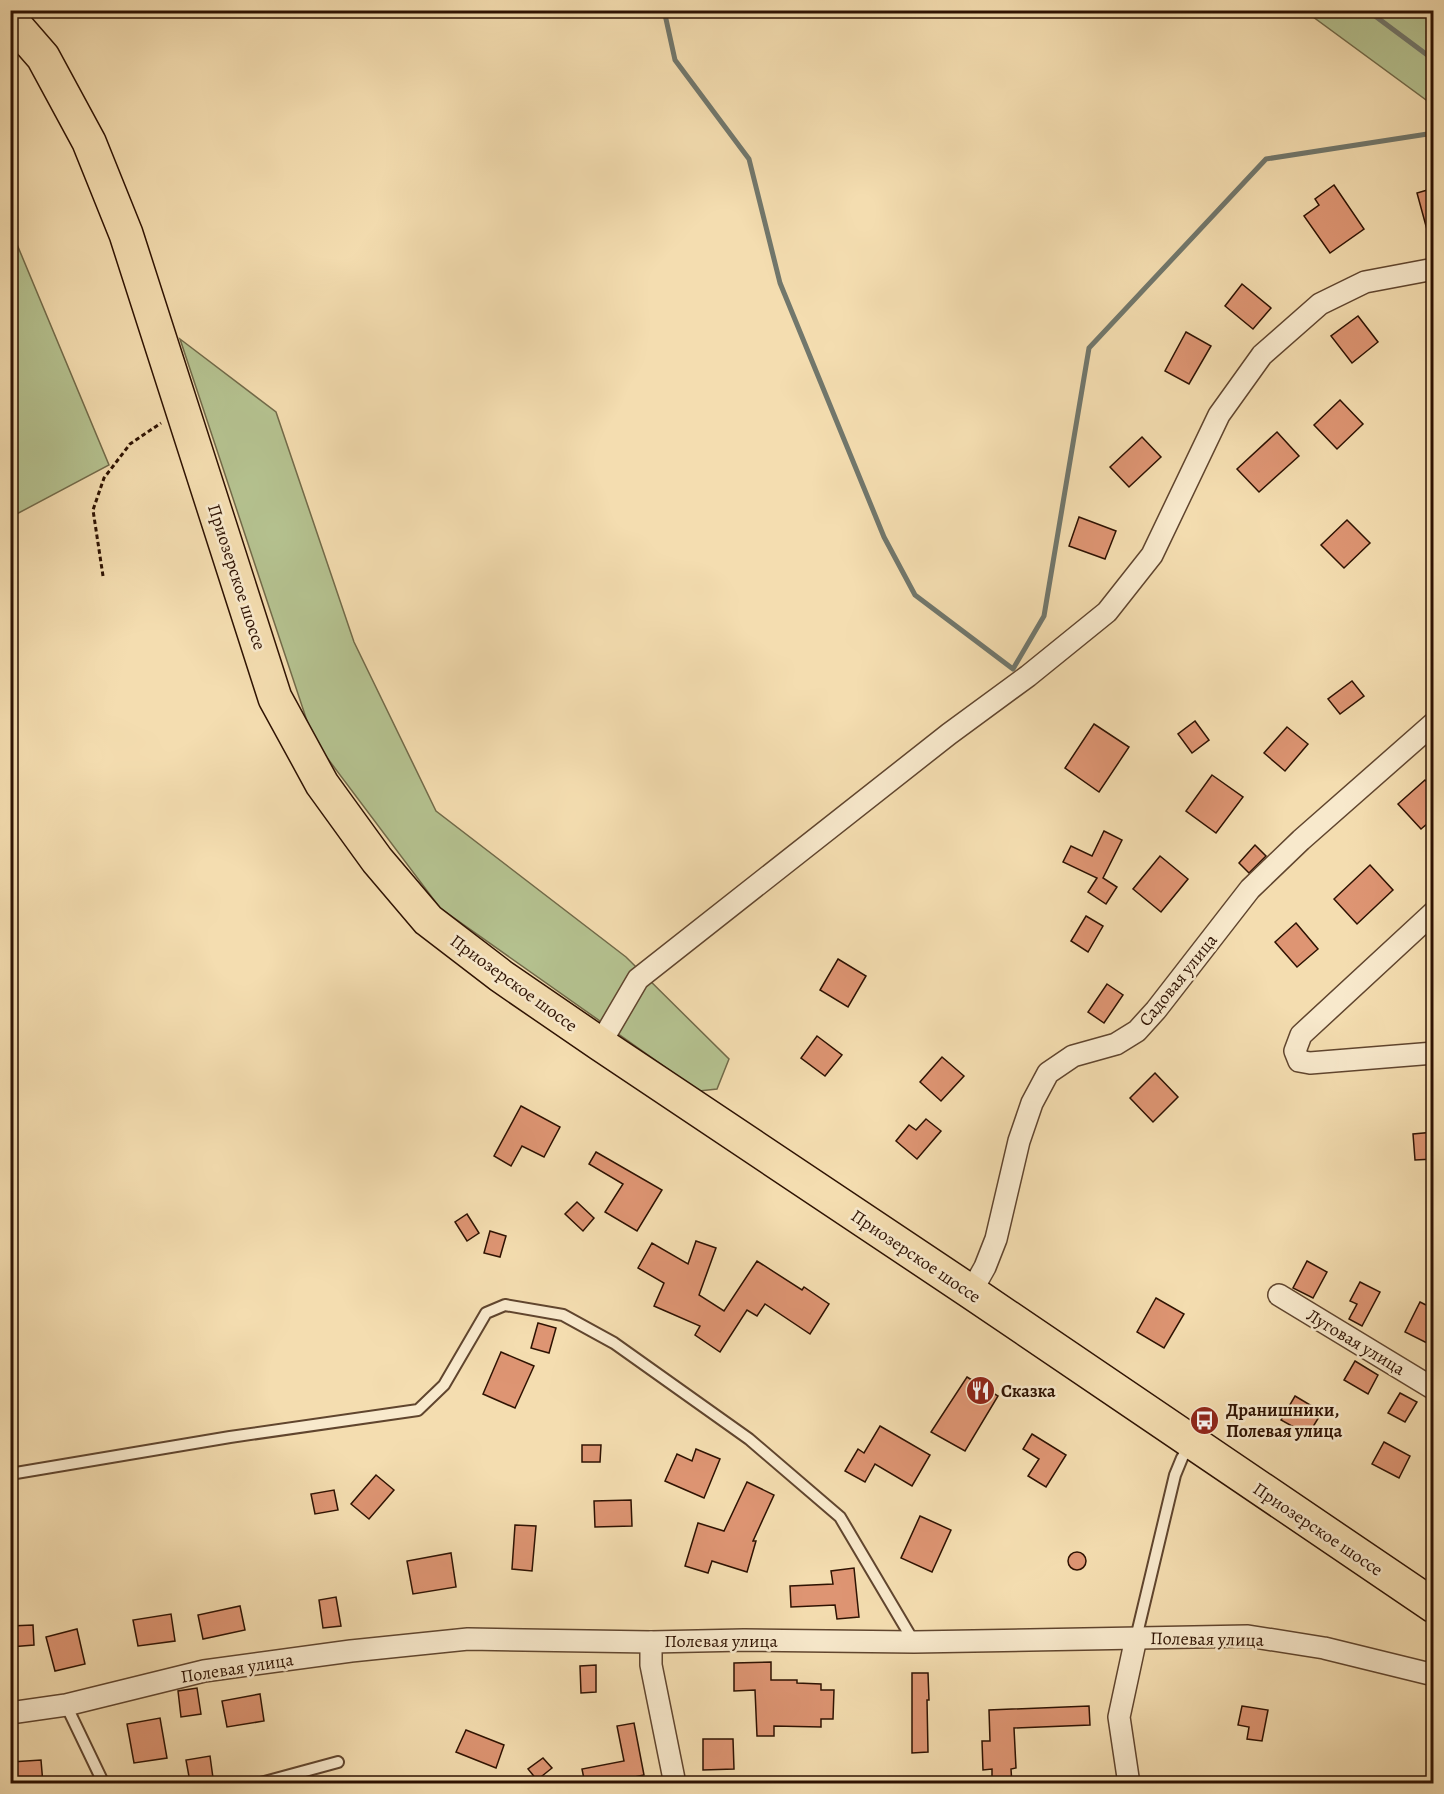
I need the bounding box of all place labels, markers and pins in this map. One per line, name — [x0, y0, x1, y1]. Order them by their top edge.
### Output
restaurant icon: Сказка — [964, 1375, 996, 1407]
place label: Сказка — [1001, 1379, 1056, 1403]
place label: Дранишники, Полевая улица — [1226, 1398, 1343, 1443]
bus stop icon: Дранишники, Полевая улица — [1189, 1404, 1221, 1436]

